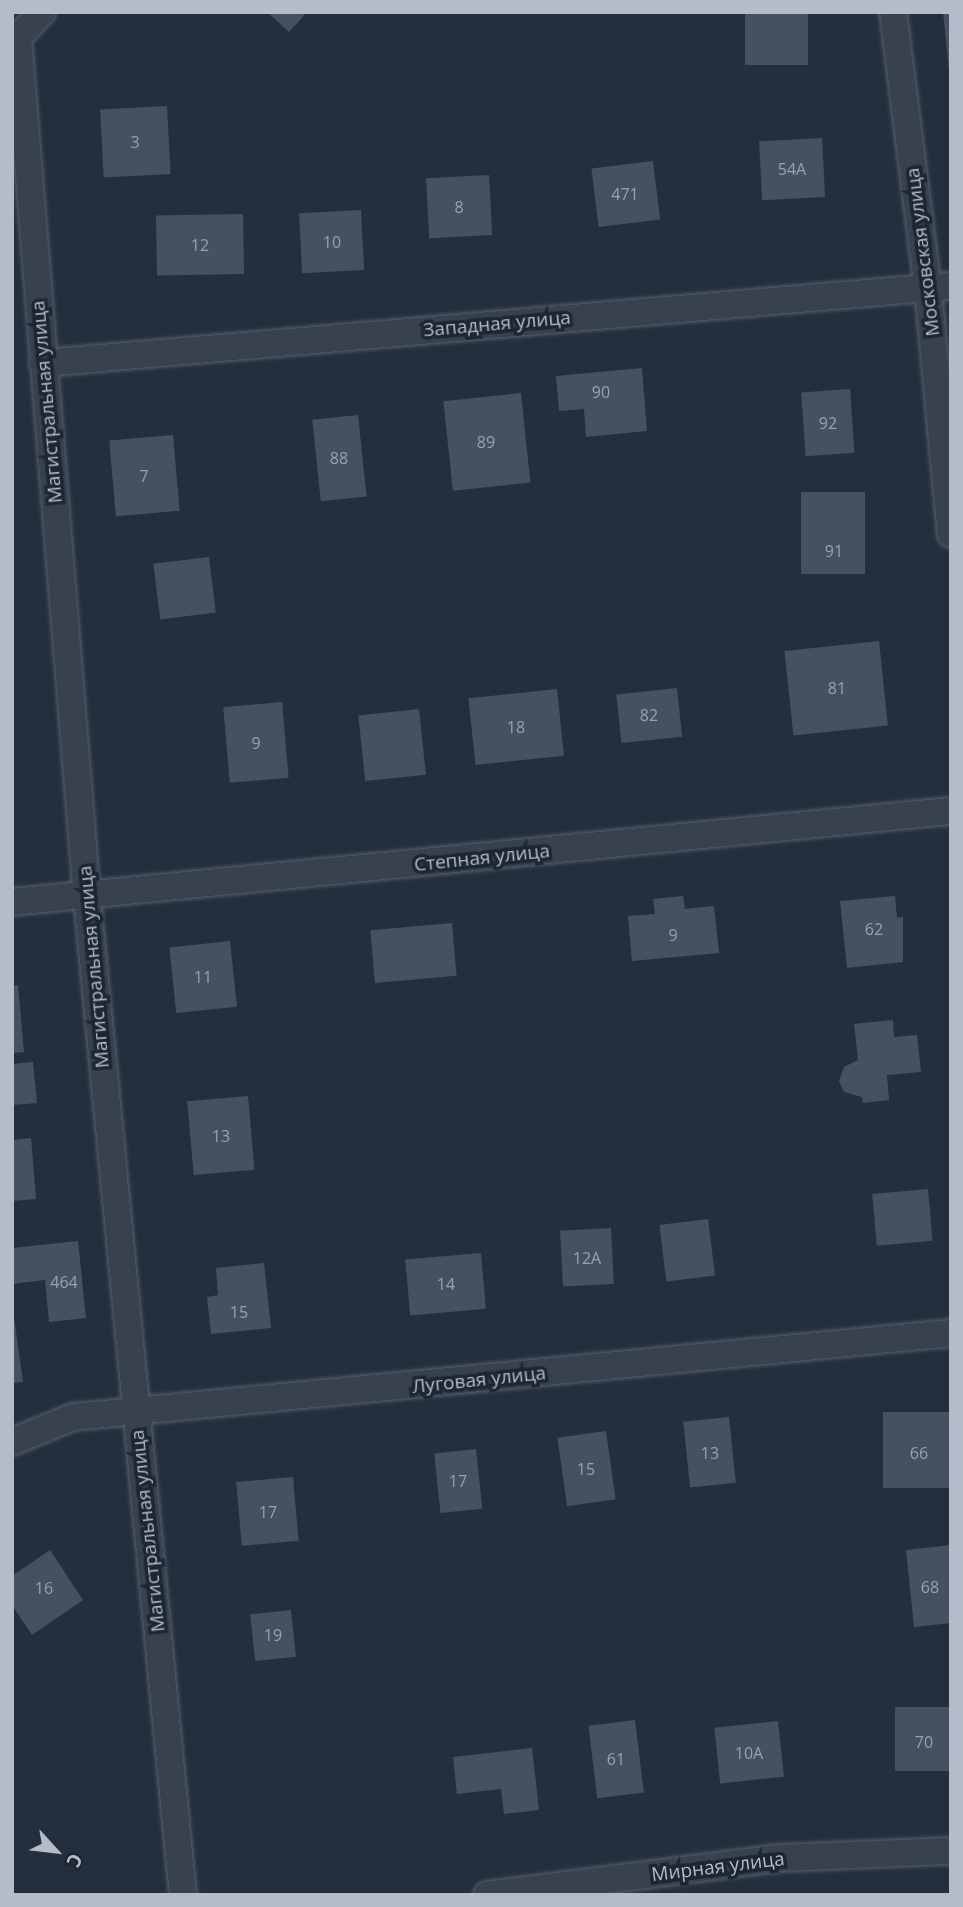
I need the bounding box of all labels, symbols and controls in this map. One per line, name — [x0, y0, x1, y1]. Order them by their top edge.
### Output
house number: 3 — [130, 132, 140, 152]
house number: 54А — [778, 159, 806, 179]
street label: Московская улица — [901, 166, 945, 338]
house number: 471 — [611, 184, 639, 204]
house number: 8 — [454, 197, 464, 217]
house number: 10 — [323, 232, 341, 252]
house number: 12 — [191, 235, 209, 255]
street label: Магистральная улица — [27, 300, 67, 504]
street label: Западная улица — [422, 306, 572, 342]
house number: 90 — [592, 382, 610, 402]
house number: 92 — [819, 413, 837, 433]
house number: 89 — [477, 432, 495, 452]
house number: 88 — [330, 448, 348, 468]
house number: 7 — [139, 466, 149, 486]
house number: 91 — [825, 541, 843, 561]
house number: 81 — [828, 678, 846, 698]
house number: 82 — [640, 705, 658, 725]
house number: 18 — [507, 717, 525, 737]
house number: 9 — [251, 733, 261, 753]
street label: Степная улица — [413, 840, 551, 876]
street label: Магистральная улица — [74, 865, 114, 1069]
house number: 62 — [865, 919, 883, 939]
house number: 9 — [668, 925, 678, 945]
house number: 11 — [194, 967, 212, 987]
house number: 13 — [212, 1126, 230, 1146]
house number: 12А — [573, 1248, 601, 1268]
house number: 464 — [50, 1272, 78, 1292]
house number: 14 — [437, 1274, 455, 1294]
house number: 15 — [230, 1302, 248, 1322]
street label: Луговая улица — [411, 1362, 547, 1398]
street label: Магистральная улица — [126, 1429, 170, 1633]
house number: 13 — [701, 1443, 719, 1463]
house number: 66 — [910, 1443, 928, 1463]
house number: 15 — [577, 1459, 595, 1479]
house number: 17 — [449, 1471, 467, 1491]
house number: 17 — [259, 1502, 277, 1522]
house number: 68 — [921, 1577, 939, 1597]
house number: 16 — [35, 1578, 53, 1598]
house number: 19 — [264, 1625, 282, 1645]
house number: 70 — [915, 1732, 933, 1752]
house number: 10А — [735, 1743, 763, 1763]
house number: 61 — [607, 1749, 625, 1769]
north arrow — [21, 1816, 91, 1886]
street label: Мирная улица — [650, 1848, 786, 1886]
text: С — [60, 1849, 89, 1872]

